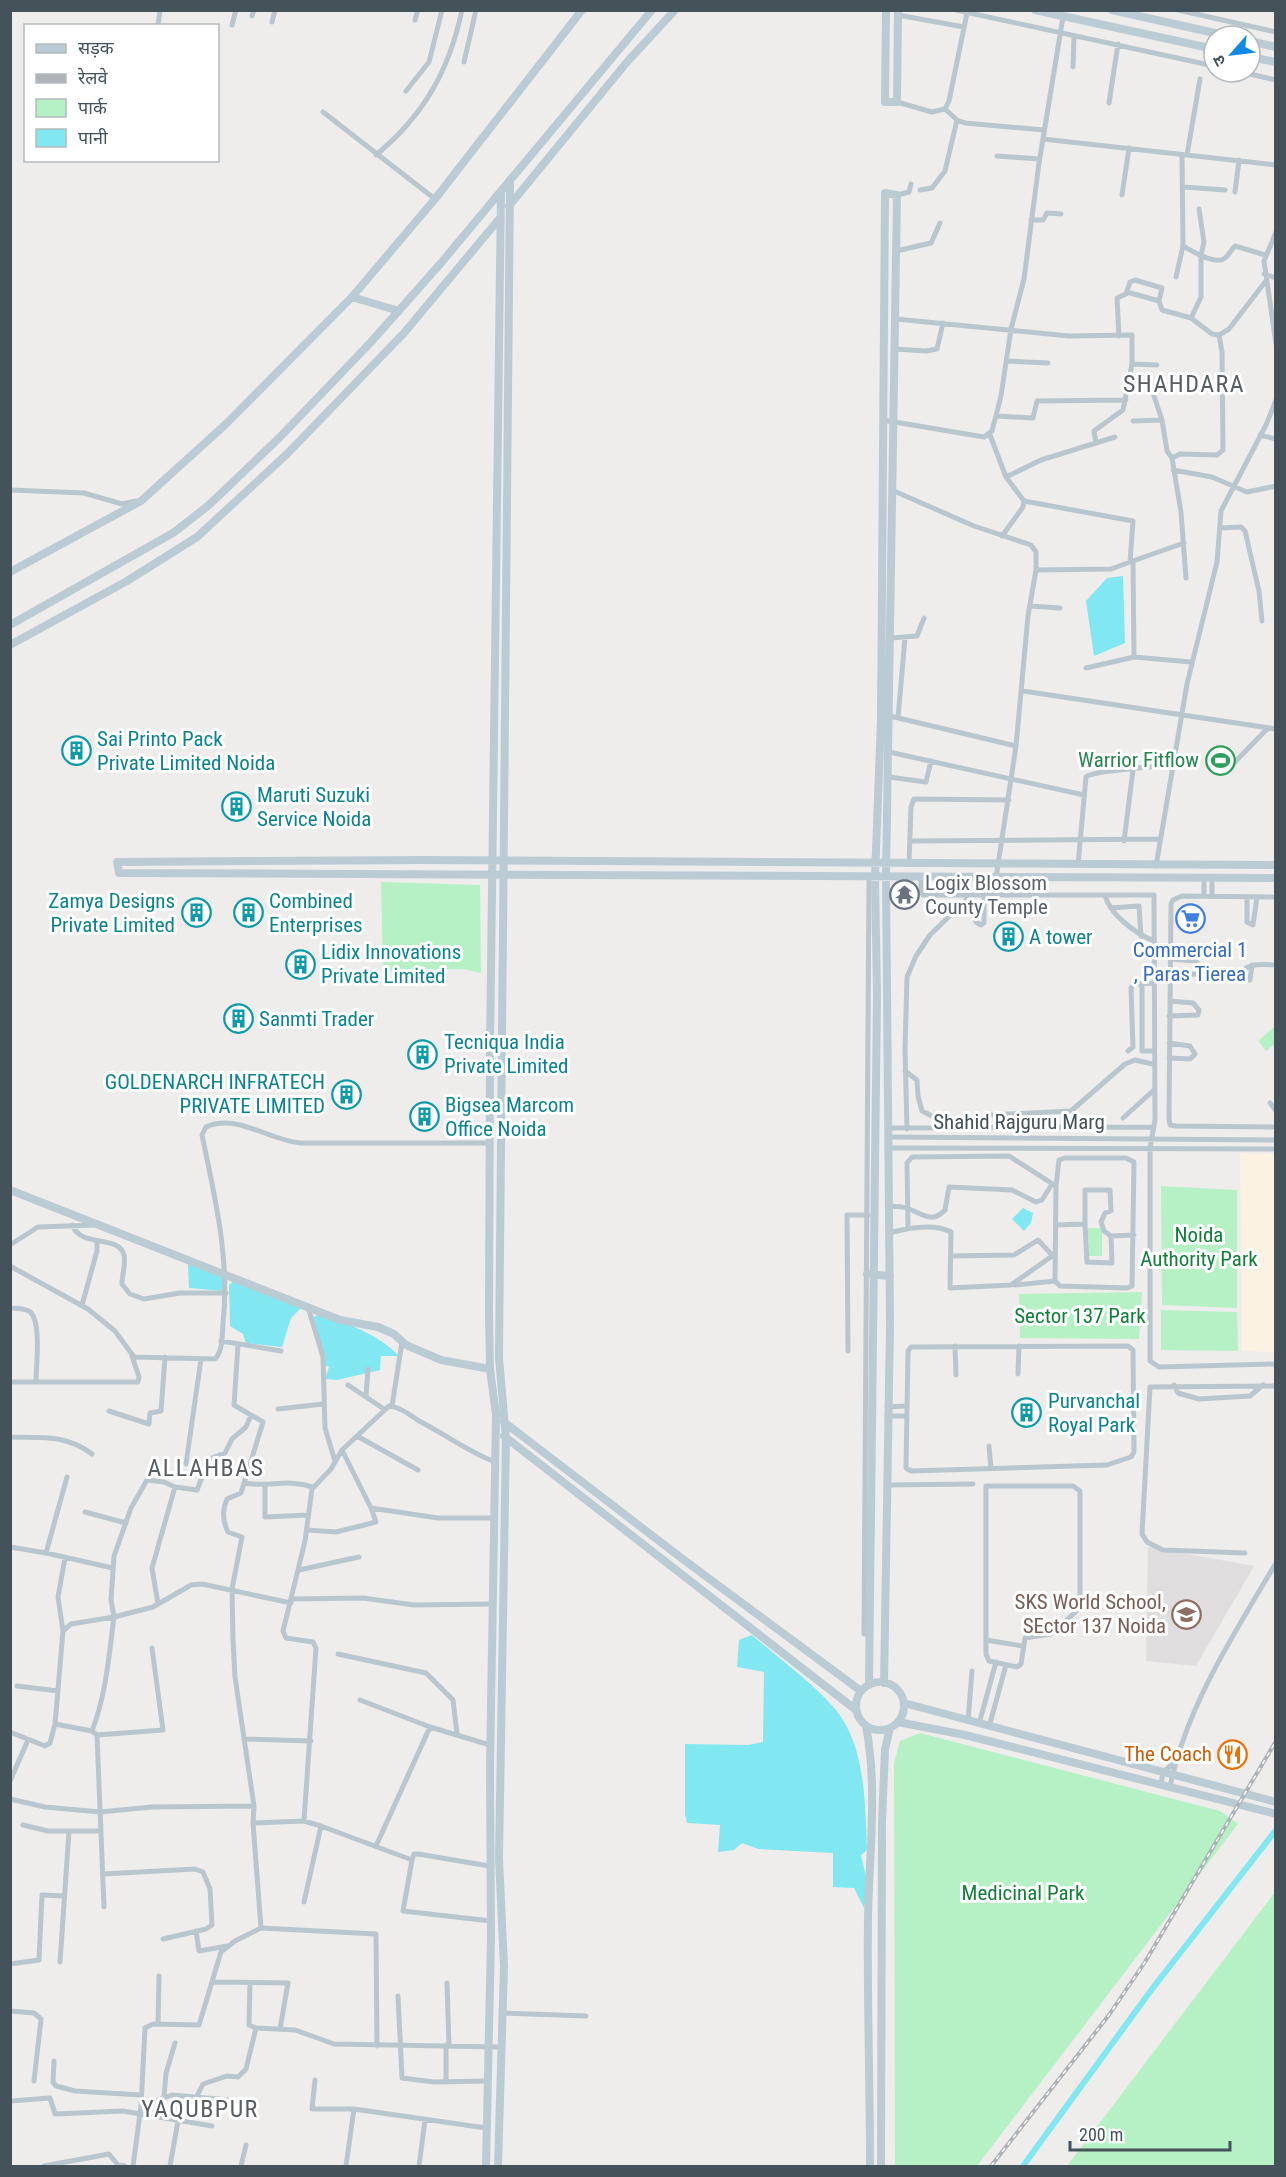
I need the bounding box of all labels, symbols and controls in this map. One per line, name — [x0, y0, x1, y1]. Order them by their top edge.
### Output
legend — [24, 24, 219, 162]
north arrow — [1202, 24, 1262, 84]
text: सड़क — [78, 37, 115, 58]
text: उ — [1208, 52, 1230, 69]
text: रेलवे — [77, 67, 109, 88]
text: पार्क — [78, 97, 108, 118]
text: पानी — [78, 127, 108, 148]
district label: SHAHDARA — [1123, 370, 1245, 398]
place label: Sai Printo Pack Private Limited Noida — [97, 727, 275, 775]
building icon: Sai Printo Pack Private Limited Noida — [60, 735, 92, 767]
sports icon: Warrior Fitflow — [1204, 744, 1236, 776]
place label: Warrior Fitflow — [1078, 748, 1199, 772]
place label: Maruti Suzuki Service Noida — [257, 783, 371, 831]
building icon: Maruti Suzuki Service Noida — [220, 791, 252, 823]
place label: Logix Blossom County Temple — [925, 871, 1048, 919]
temple icon: Logix Blossom County Temple — [888, 879, 920, 911]
place label: Zamya Designs Private Limited — [48, 889, 175, 937]
place label: Combined Enterprises — [269, 889, 363, 937]
building icon: Zamya Designs Private Limited — [180, 897, 212, 929]
building icon: Combined Enterprises — [232, 897, 264, 929]
supermarket icon: Commercial 1 , Paras Tierea — [1174, 903, 1206, 935]
building icon: A tower — [992, 921, 1024, 953]
place label: A tower — [1029, 925, 1092, 949]
place label: Commercial 1 , Paras Tierea — [1133, 938, 1247, 986]
place label: Lidix Innovations Private Limited — [321, 940, 461, 988]
building icon: Lidix Innovations Private Limited — [284, 948, 316, 980]
building icon: Sanmti Trader — [222, 1003, 254, 1035]
place label: Sanmti Trader — [259, 1007, 374, 1031]
place label: Tecniqua India Private Limited — [444, 1030, 569, 1078]
building icon: Tecniqua India Private Limited — [407, 1038, 439, 1070]
place label: GOLDENARCH INFRATECH PRIVATE LIMITED — [105, 1070, 325, 1118]
building icon: GOLDENARCH INFRATECH PRIVATE LIMITED — [330, 1078, 362, 1110]
place label: Bigsea Marcom Office Noida — [445, 1093, 574, 1141]
building icon: Bigsea Marcom Office Noida — [408, 1101, 440, 1133]
street label: Shahid Rajguru Marg — [933, 1110, 1105, 1134]
park label: Noida Authority Park — [1140, 1223, 1258, 1271]
park label: Sector 137 Park — [1014, 1304, 1146, 1328]
place label: Purvanchal Royal Park — [1048, 1389, 1140, 1437]
building icon: Purvanchal Royal Park — [1011, 1397, 1043, 1429]
district label: ALLAHBAS — [148, 1454, 265, 1482]
place label: SKS World School, SEctor 137 Noida — [1015, 1590, 1166, 1638]
school or university icon: SKS World School, SEctor 137 Noida — [1171, 1598, 1203, 1630]
restaurant icon: The Coach — [1217, 1738, 1249, 1770]
place label: The Coach — [1124, 1742, 1212, 1766]
park label: Medicinal Park — [962, 1881, 1085, 1905]
district label: YAQUBPUR — [141, 2095, 259, 2123]
scale bar — [1070, 2114, 1230, 2152]
text: 200 m — [1079, 2124, 1123, 2145]

